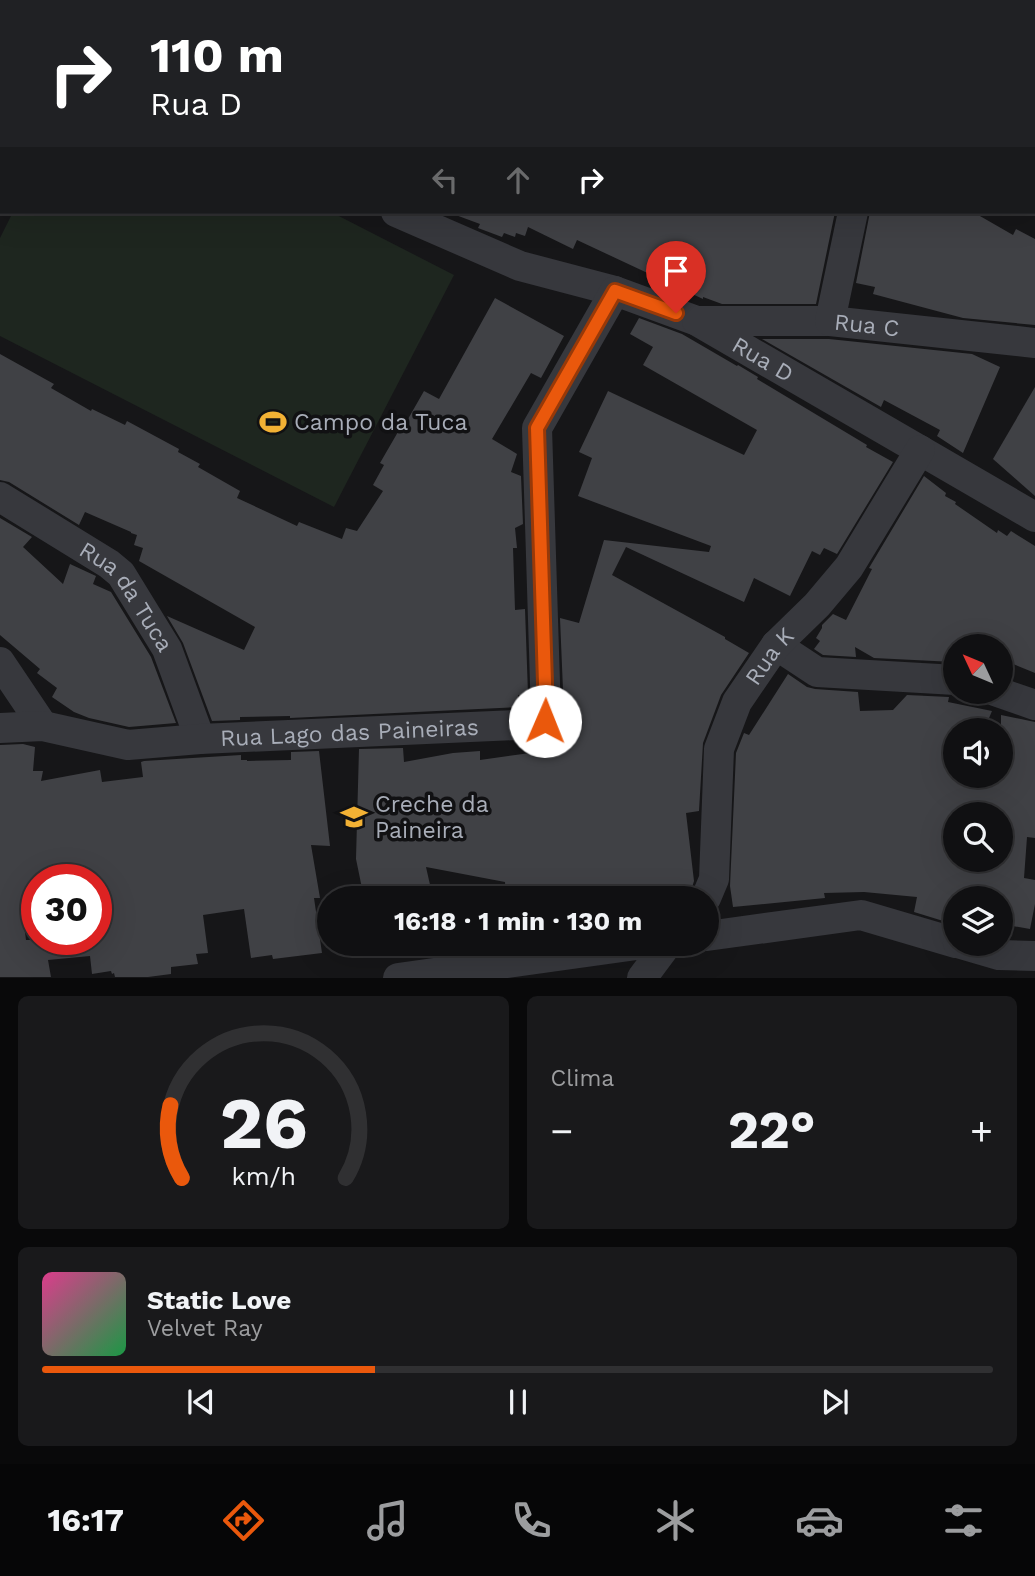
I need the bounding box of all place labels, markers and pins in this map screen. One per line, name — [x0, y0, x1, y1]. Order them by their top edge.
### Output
pin — [646, 241, 706, 313]
sports icon: Campo da Tuca — [258, 407, 288, 437]
place label: Campo da Tuca — [294, 409, 467, 436]
place label: Creche da Paineira — [375, 791, 489, 844]
school or university icon: Creche da Paineira — [339, 802, 369, 832]

